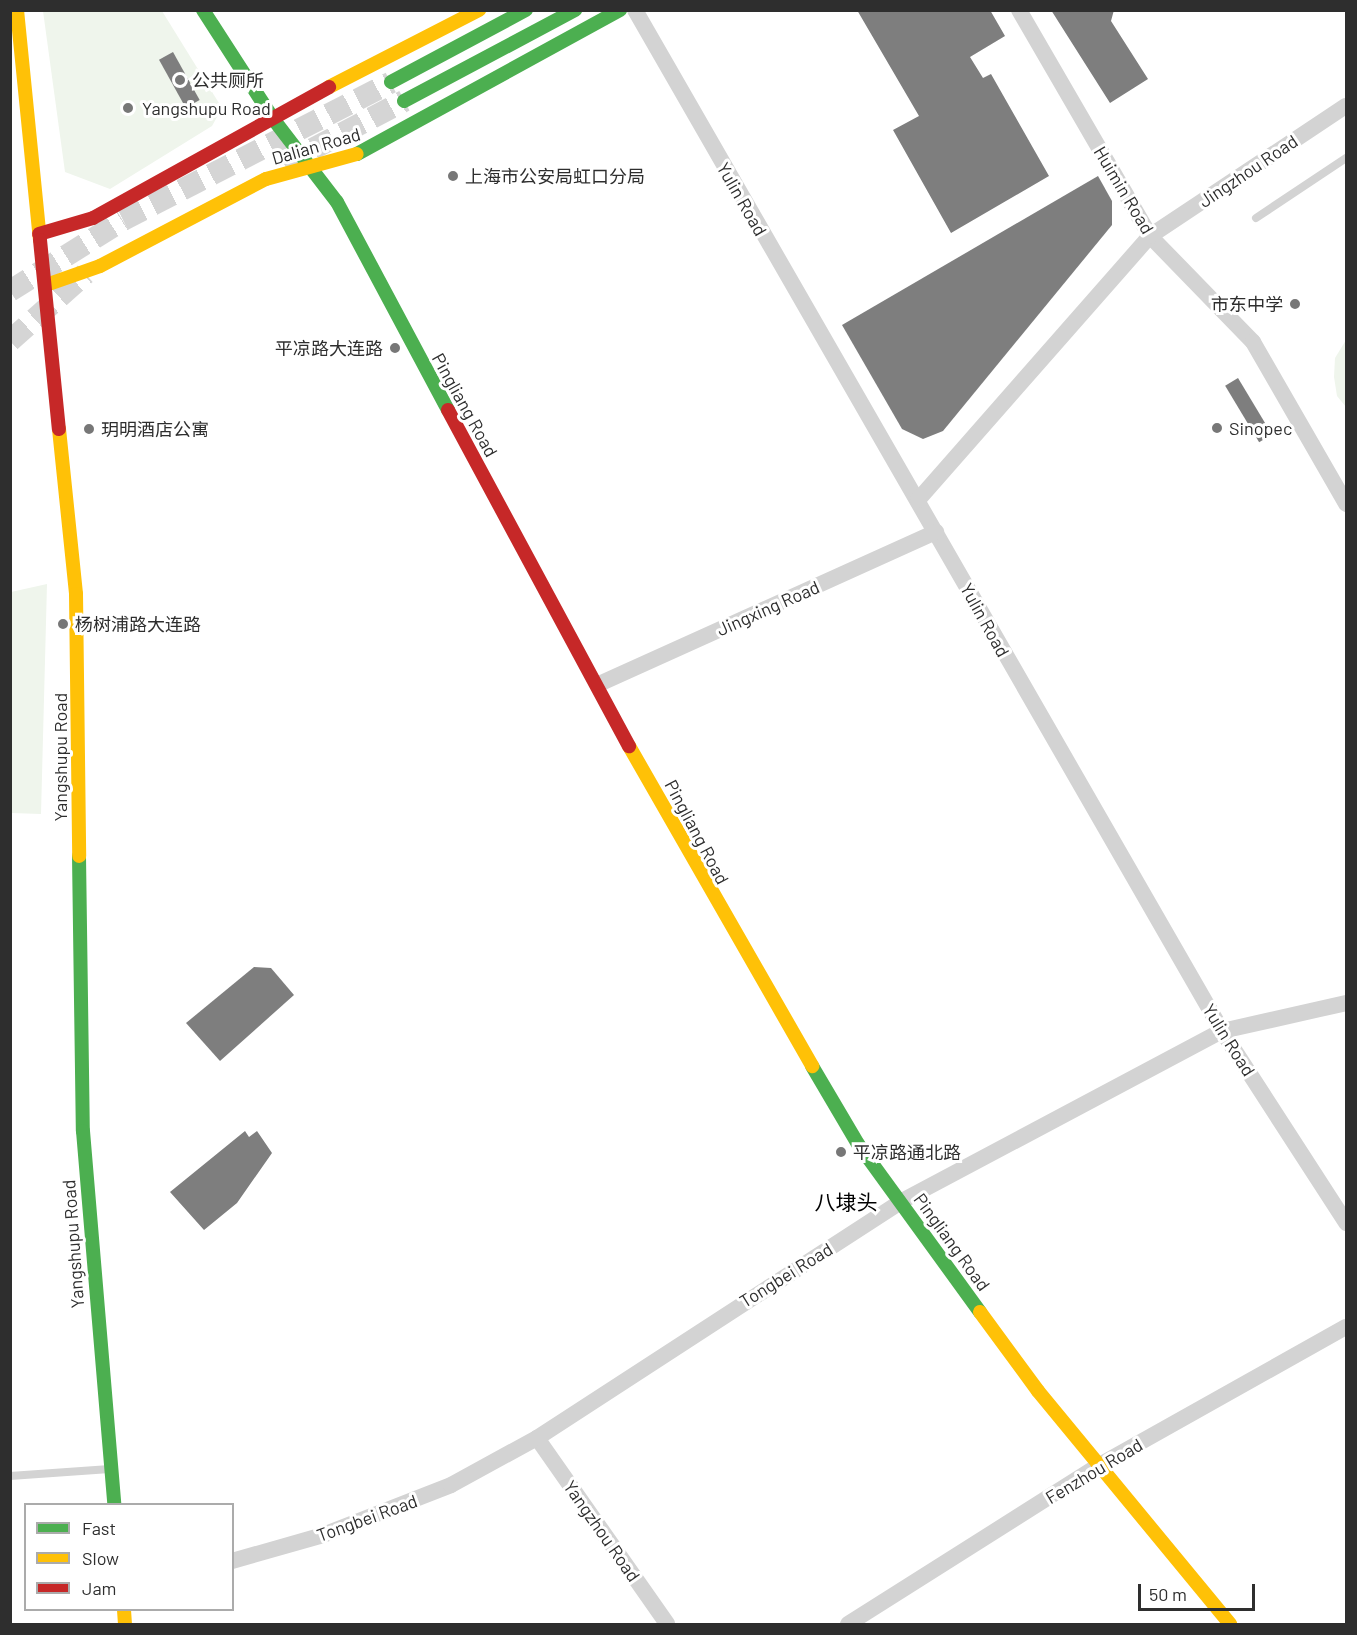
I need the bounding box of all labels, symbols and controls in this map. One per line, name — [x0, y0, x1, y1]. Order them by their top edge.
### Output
place label: 公共厕所 — [192, 69, 264, 91]
marker: 公共厕所 — [173, 73, 187, 87]
place label: Yangshupu Road — [142, 97, 271, 119]
marker: Yangshupu Road — [119, 99, 137, 117]
street label: Dalian Road — [269, 123, 363, 169]
street label: Jingzhou Road — [1194, 130, 1302, 212]
street label: Huimin Road — [1089, 142, 1159, 238]
street label: Yulin Road — [712, 158, 772, 240]
place label: 上海市公安局虹口分局 — [465, 165, 645, 187]
marker: 上海市公安局虹口分局 — [446, 169, 460, 183]
place label: 市东中学 — [1211, 293, 1283, 315]
marker: 市东中学 — [1288, 297, 1302, 311]
place label: 平凉路大连路 — [275, 337, 383, 359]
marker: 平凉路大连路 — [388, 341, 402, 355]
street label: Pingliang Road — [428, 349, 502, 461]
place label: Sinopec — [1229, 417, 1292, 439]
place label: 玥明酒店公寓 — [101, 418, 209, 440]
marker: Sinopec — [1210, 421, 1224, 435]
marker: 玥明酒店公寓 — [82, 422, 96, 436]
street label: Jingxing Road — [713, 576, 823, 640]
street label: Yulin Road — [956, 579, 1014, 661]
place label: 杨树浦路大连路 — [75, 613, 201, 635]
marker: 杨树浦路大连路 — [56, 617, 70, 631]
street label: Yangshupu Road — [49, 693, 71, 821]
street label: Pingliang Road — [660, 776, 734, 888]
street label: Yulin Road — [1198, 1000, 1260, 1080]
place label: 平凉路通北路 — [853, 1141, 961, 1163]
marker: 平凉路通北路 — [834, 1145, 848, 1159]
street label: Yangshupu Road — [58, 1179, 88, 1309]
district label: 八埭头 — [815, 1189, 877, 1215]
street label: Pingliang Road — [909, 1189, 995, 1295]
street label: Tongbei Road — [736, 1238, 836, 1312]
street label: Fenzhou Road — [1042, 1434, 1146, 1508]
street label: Yangzhou Road — [559, 1476, 645, 1586]
street label: Tongbei Road — [314, 1490, 420, 1546]
legend — [24, 1503, 234, 1611]
text: Fast — [82, 1517, 116, 1539]
text: Slow — [82, 1547, 119, 1569]
scale bar — [1141, 1572, 1258, 1610]
text: Jam — [82, 1577, 116, 1599]
text: 50 m — [1149, 1583, 1187, 1605]

